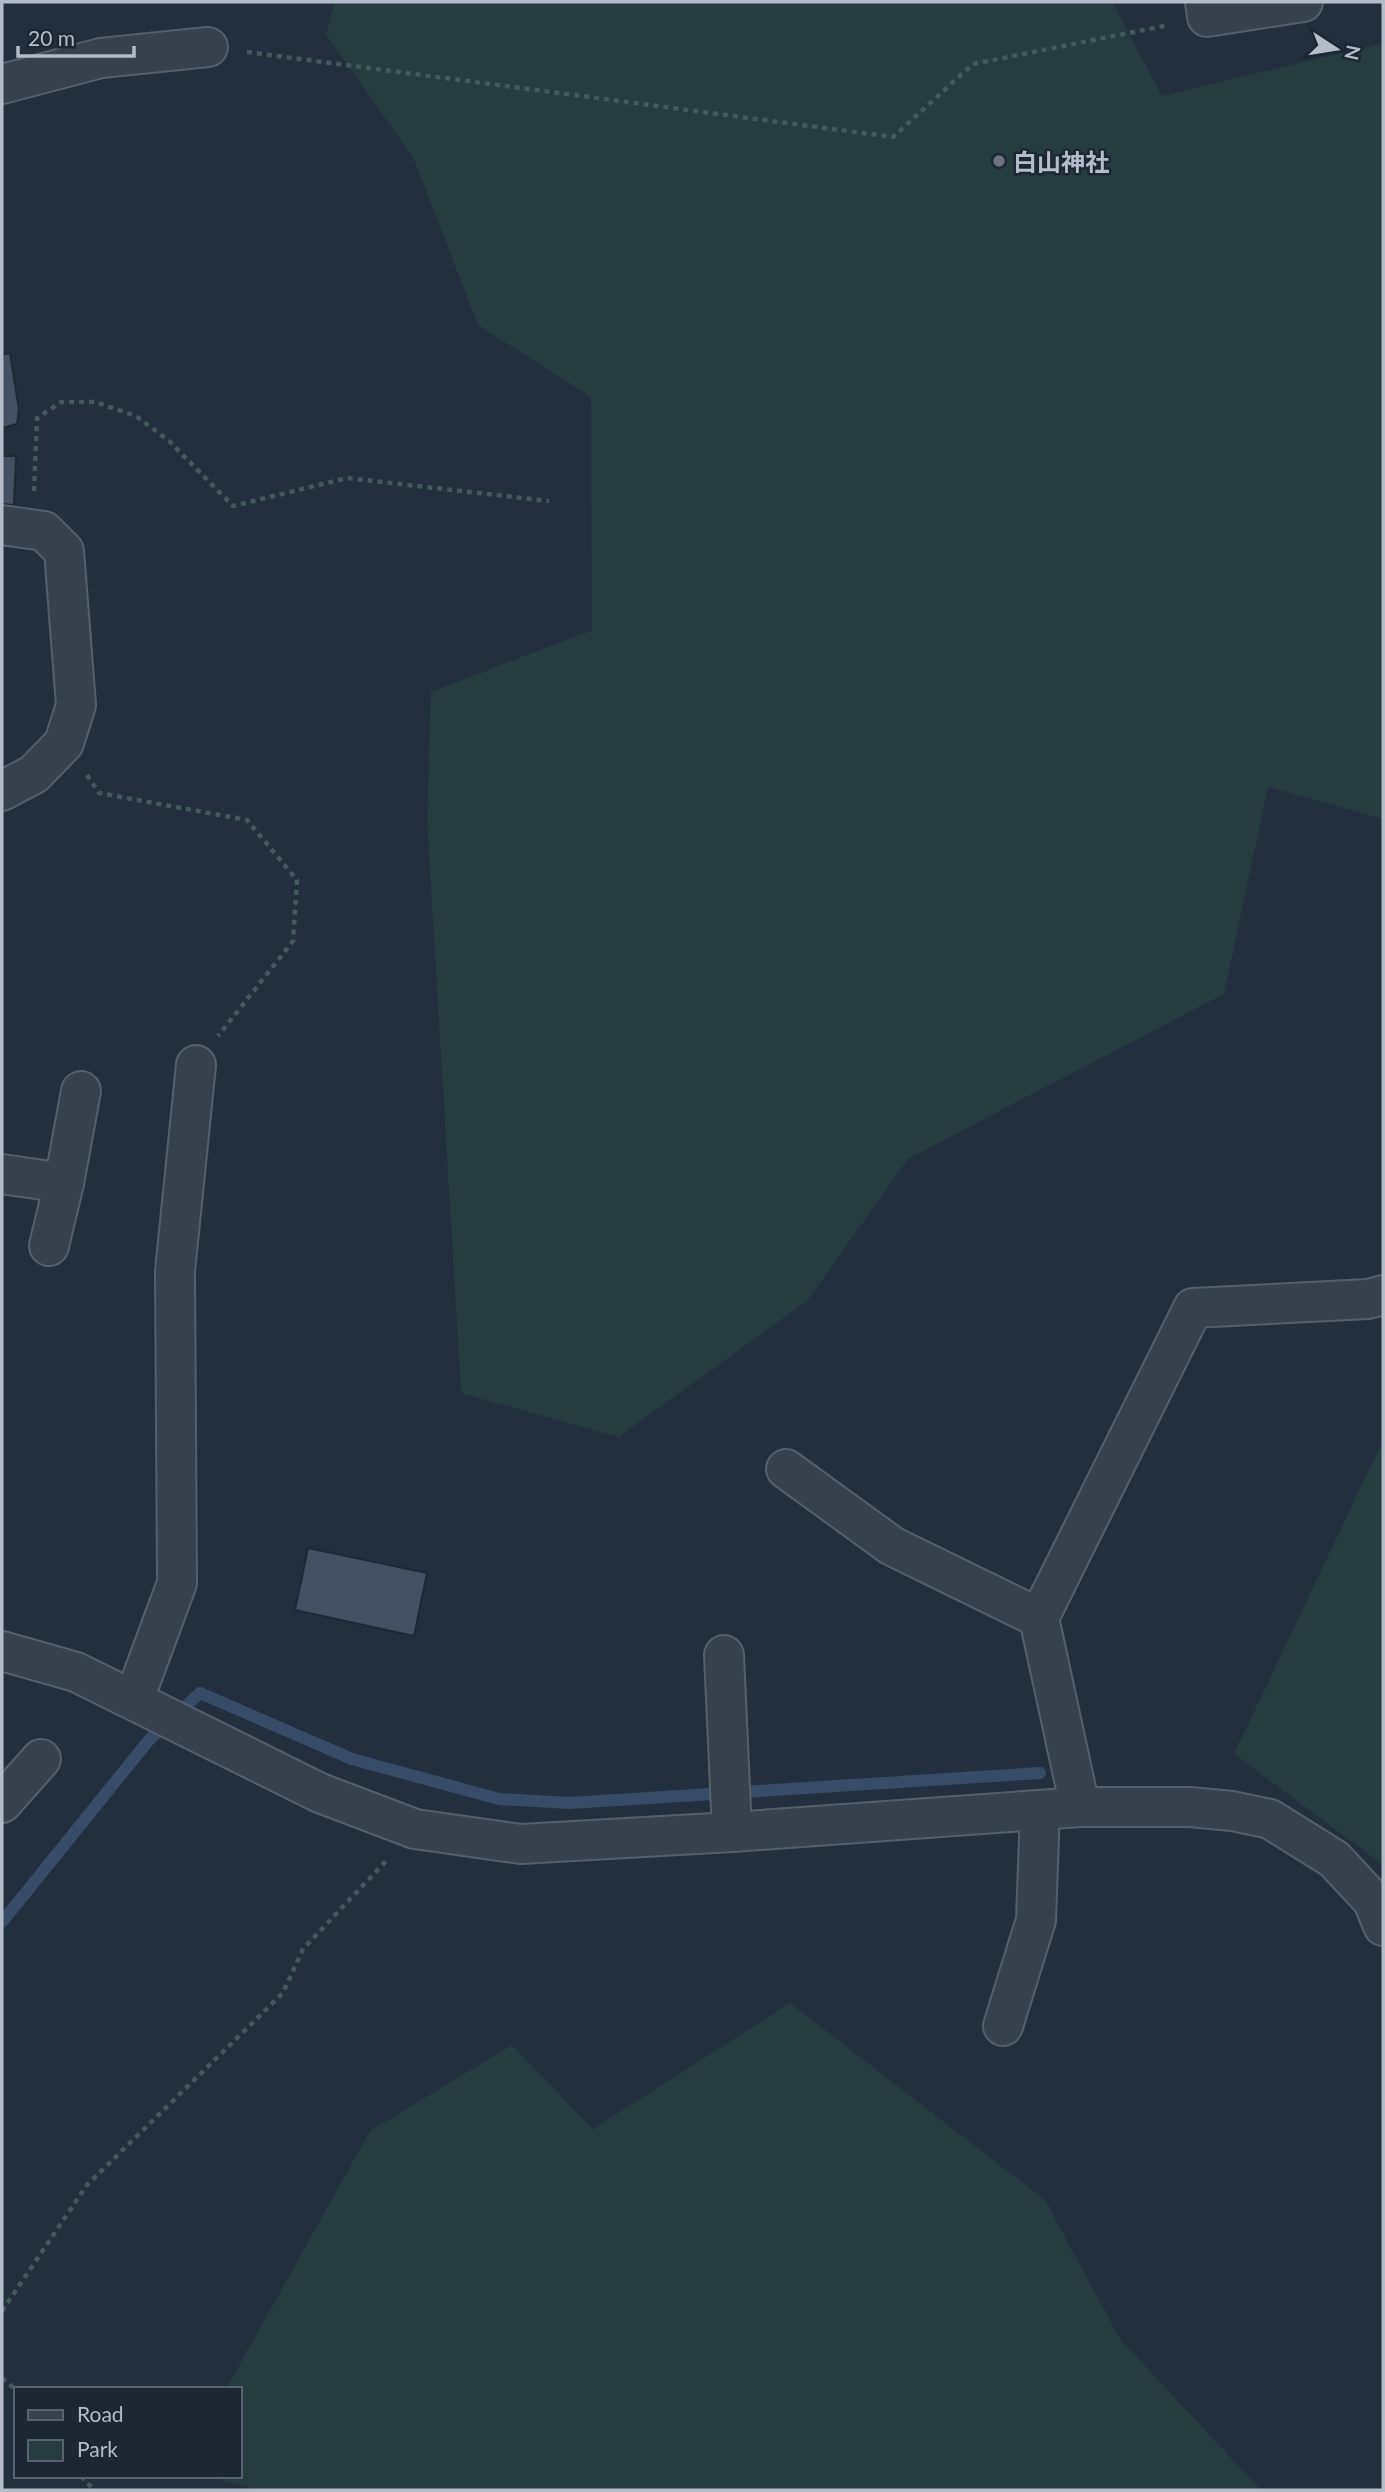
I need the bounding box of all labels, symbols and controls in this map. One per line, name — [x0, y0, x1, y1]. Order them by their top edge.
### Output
scale bar — [18, 14, 133, 58]
north arrow — [1301, 14, 1371, 84]
text: 20 m — [28, 25, 75, 50]
text: N — [1340, 43, 1366, 62]
place label: 白山神社 — [1013, 147, 1109, 176]
marker: 白山神社 — [991, 153, 1007, 169]
legend — [14, 2387, 242, 2478]
text: Road — [77, 2401, 124, 2426]
text: Park — [77, 2436, 118, 2461]

